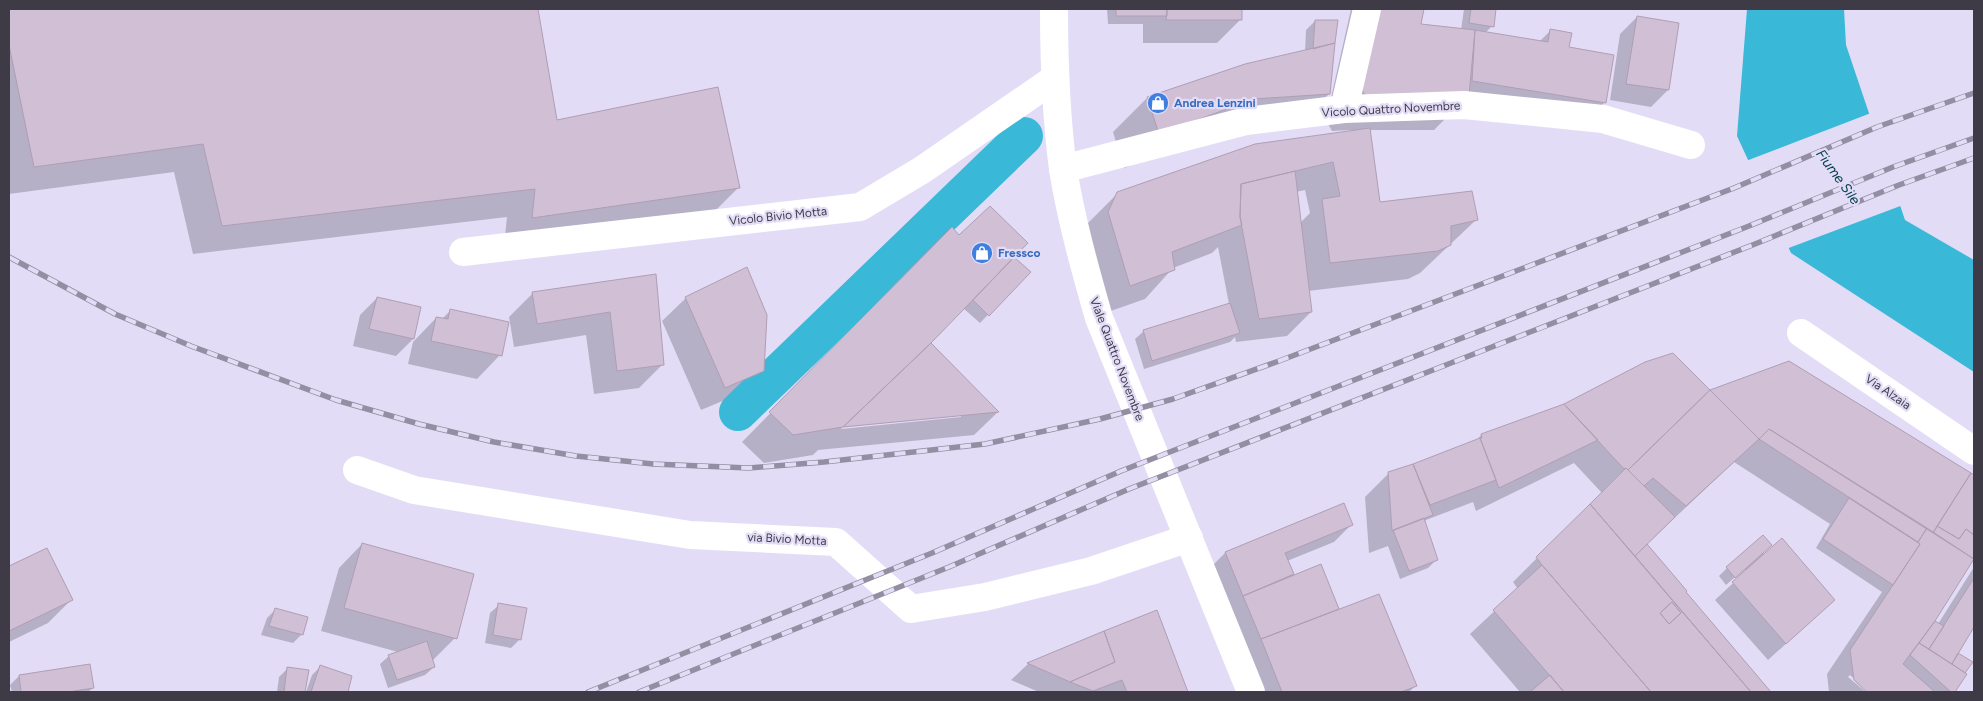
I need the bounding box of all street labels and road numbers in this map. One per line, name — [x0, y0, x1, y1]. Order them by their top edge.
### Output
street label: Vicolo Quattro Novembre — [1321, 98, 1461, 120]
street label: Vicolo Bivio Motta — [728, 204, 828, 228]
street label: Viale Quattro Novembre — [1087, 295, 1147, 423]
street label: Via Alzaia — [1863, 372, 1913, 412]
street label: via Bivio Motta — [747, 530, 827, 548]

